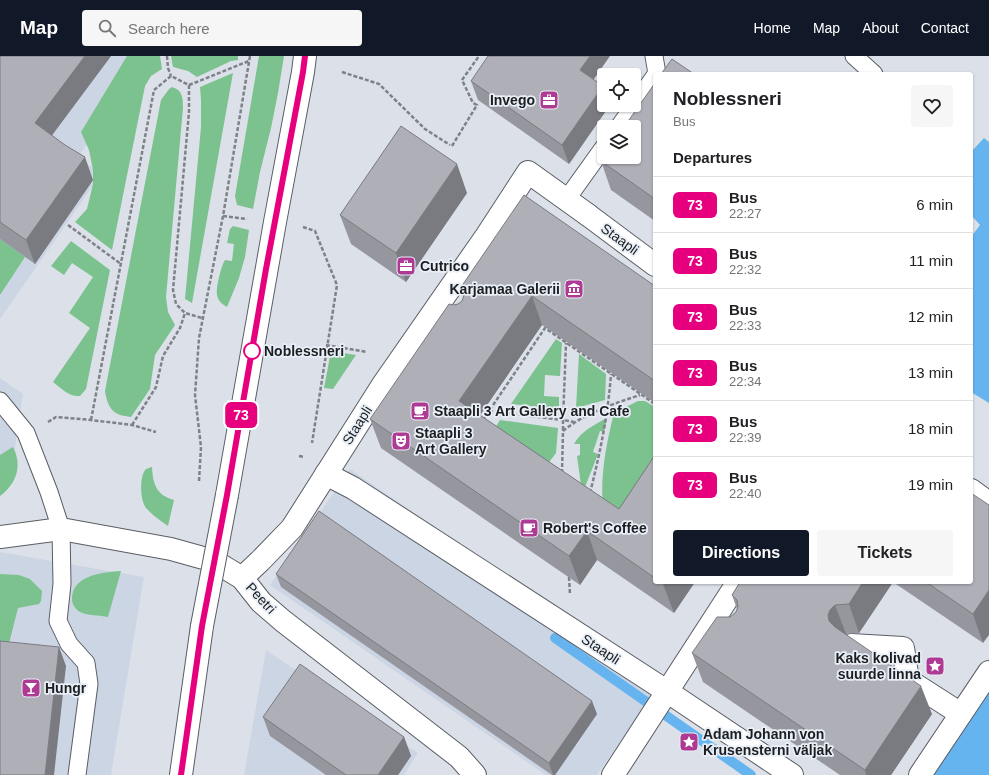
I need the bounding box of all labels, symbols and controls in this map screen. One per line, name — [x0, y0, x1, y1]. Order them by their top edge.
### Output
search box — [82, 10, 362, 46]
text: Map — [20, 17, 58, 38]
icon: search — [96, 17, 118, 39]
text: Search here — [128, 20, 210, 37]
text: Home — [754, 20, 791, 36]
text: Map — [813, 20, 840, 36]
text: About — [862, 20, 899, 36]
text: Contact — [921, 20, 969, 36]
map controls — [597, 68, 641, 164]
button: locate — [597, 68, 641, 112]
button: heart — [911, 85, 953, 127]
text: Noblessneri — [673, 88, 782, 109]
office icon: Invego — [538, 89, 560, 111]
place label: Invego — [490, 92, 535, 108]
text: Bus — [673, 114, 695, 129]
button: layers — [597, 120, 641, 164]
text: Departures — [673, 149, 752, 166]
text: Bus — [729, 189, 757, 206]
text: 6 min — [916, 196, 953, 213]
text: 73 — [687, 197, 703, 213]
text: 22:27 — [729, 206, 762, 221]
street label: Staapli — [598, 220, 642, 258]
text: Bus — [729, 245, 757, 262]
text: 11 min — [909, 252, 953, 269]
text: 73 — [687, 253, 703, 269]
office icon: Cutrico — [395, 255, 417, 277]
place label: Cutrico — [420, 258, 469, 274]
text: 22:32 — [729, 262, 762, 277]
museum icon: Karjamaa Galerii — [563, 278, 585, 300]
place label: Karjamaa Galerii — [449, 281, 560, 297]
text: Bus — [729, 301, 757, 318]
text: 12 min — [908, 308, 953, 325]
text: 73 — [687, 309, 703, 325]
text: 22:33 — [729, 318, 762, 333]
marker: Noblessneri — [243, 342, 261, 360]
place label: Noblessneri — [264, 343, 344, 359]
text: Bus — [729, 357, 757, 374]
text: 13 min — [908, 364, 953, 381]
text: 73 — [687, 365, 703, 381]
text: 22:34 — [729, 374, 762, 389]
cafe icon: Staapli 3 Art Gallery and Cafe — [409, 400, 431, 422]
line badge: 73 — [223, 402, 259, 428]
street label: Staapli — [339, 403, 375, 447]
place label: Staapli 3 Art Gallery and Cafe — [434, 403, 630, 419]
text: 73 — [233, 407, 249, 423]
text: Bus — [729, 413, 757, 430]
text: 18 min — [908, 420, 953, 437]
text: 73 — [687, 421, 703, 437]
place label: Staapli 3 Art Gallery — [415, 425, 487, 457]
theatre icon: Staapli 3 Art Gallery — [390, 430, 412, 452]
text: 22:39 — [729, 430, 762, 445]
text: Bus — [729, 469, 757, 486]
text: 19 min — [908, 476, 953, 493]
text: 73 — [687, 477, 703, 493]
text: 22:40 — [729, 486, 762, 501]
cafe icon: Robert's Coffee — [518, 517, 540, 539]
place label: Robert's Coffee — [543, 520, 647, 536]
button: Directions — [673, 530, 809, 576]
button: Tickets — [817, 530, 953, 576]
street label: Peetri — [243, 579, 279, 617]
street label: Staapli — [579, 631, 623, 667]
place label: Kaks kolivad suurde linna — [835, 650, 921, 682]
place icon: Kaks kolivad suurde linna — [924, 655, 946, 677]
bar icon: Hungr — [20, 677, 42, 699]
place label: Hungr — [45, 680, 87, 696]
place label: Adam Johann von Krusensterni väljak — [703, 726, 832, 758]
place icon: Adam Johann von Krusensterni väljak — [678, 731, 700, 753]

